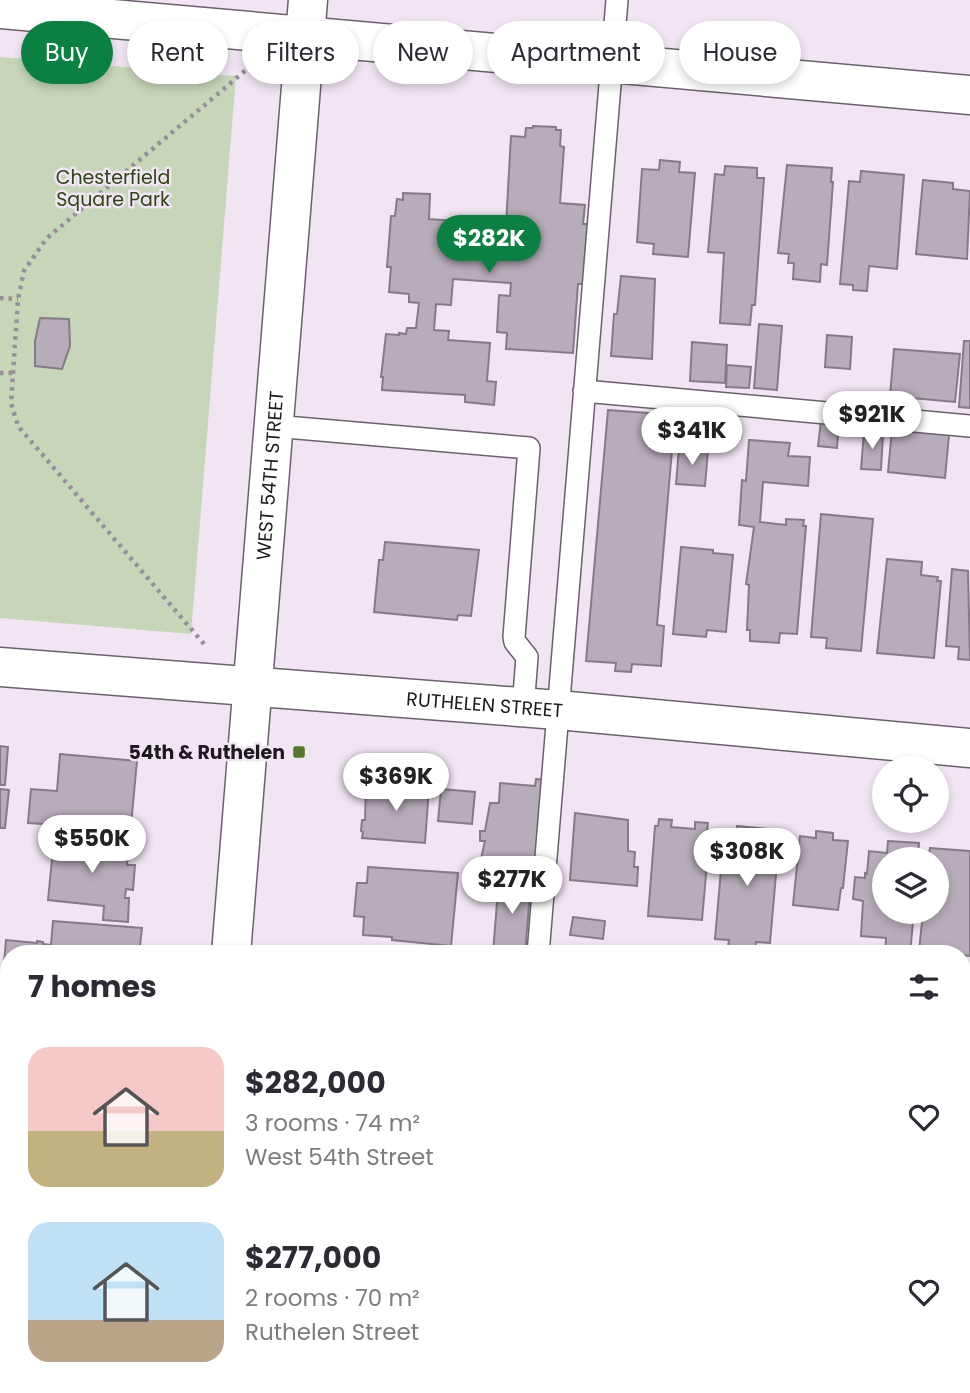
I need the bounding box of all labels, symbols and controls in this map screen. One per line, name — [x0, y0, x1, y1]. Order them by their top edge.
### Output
chip: Buy — [21, 21, 113, 84]
chip: Rent — [127, 21, 228, 84]
chip: Filters — [242, 21, 359, 84]
chip: New — [373, 21, 473, 84]
chip: Apartment — [487, 21, 665, 84]
chip: House — [679, 21, 801, 84]
park label: Chesterfield Square Park — [56, 164, 170, 213]
pin: $282K — [440, 216, 538, 275]
text: $282K — [453, 222, 525, 254]
street label: WEST 54TH STREET — [250, 390, 290, 561]
pin: $921K — [823, 392, 921, 451]
text: $921K — [838, 398, 906, 430]
pin: $341K — [643, 407, 741, 467]
text: $341K — [657, 414, 727, 446]
street label: RUTHELEN STREET — [405, 685, 564, 724]
place label: 54th & Ruthelen — [129, 739, 285, 766]
marker: 54th & Ruthelen — [291, 744, 307, 760]
pin: $369K — [347, 754, 445, 813]
map controls — [872, 756, 949, 924]
button: locate — [872, 756, 949, 833]
text: $369K — [359, 760, 433, 792]
pin: $550K — [43, 816, 141, 875]
text: $550K — [54, 822, 130, 854]
pin: $308K — [698, 828, 796, 888]
text: $308K — [710, 835, 784, 867]
button: layers — [872, 847, 949, 924]
pin: $277K — [463, 856, 561, 916]
text: $277K — [478, 863, 546, 895]
text: 7 homes — [28, 965, 157, 1008]
icon: filters — [905, 968, 943, 1006]
text: $282,000 — [245, 1061, 386, 1104]
icon: home — [84, 1075, 168, 1159]
icon: heart — [905, 1098, 943, 1136]
text: 3 rooms · 74 m² — [245, 1107, 420, 1139]
text: West 54th Street — [245, 1141, 434, 1173]
text: $277,000 — [245, 1236, 381, 1279]
icon: home — [84, 1250, 168, 1334]
icon: heart — [905, 1273, 943, 1311]
text: 2 rooms · 70 m² — [245, 1282, 420, 1314]
text: Ruthelen Street — [245, 1316, 419, 1348]

